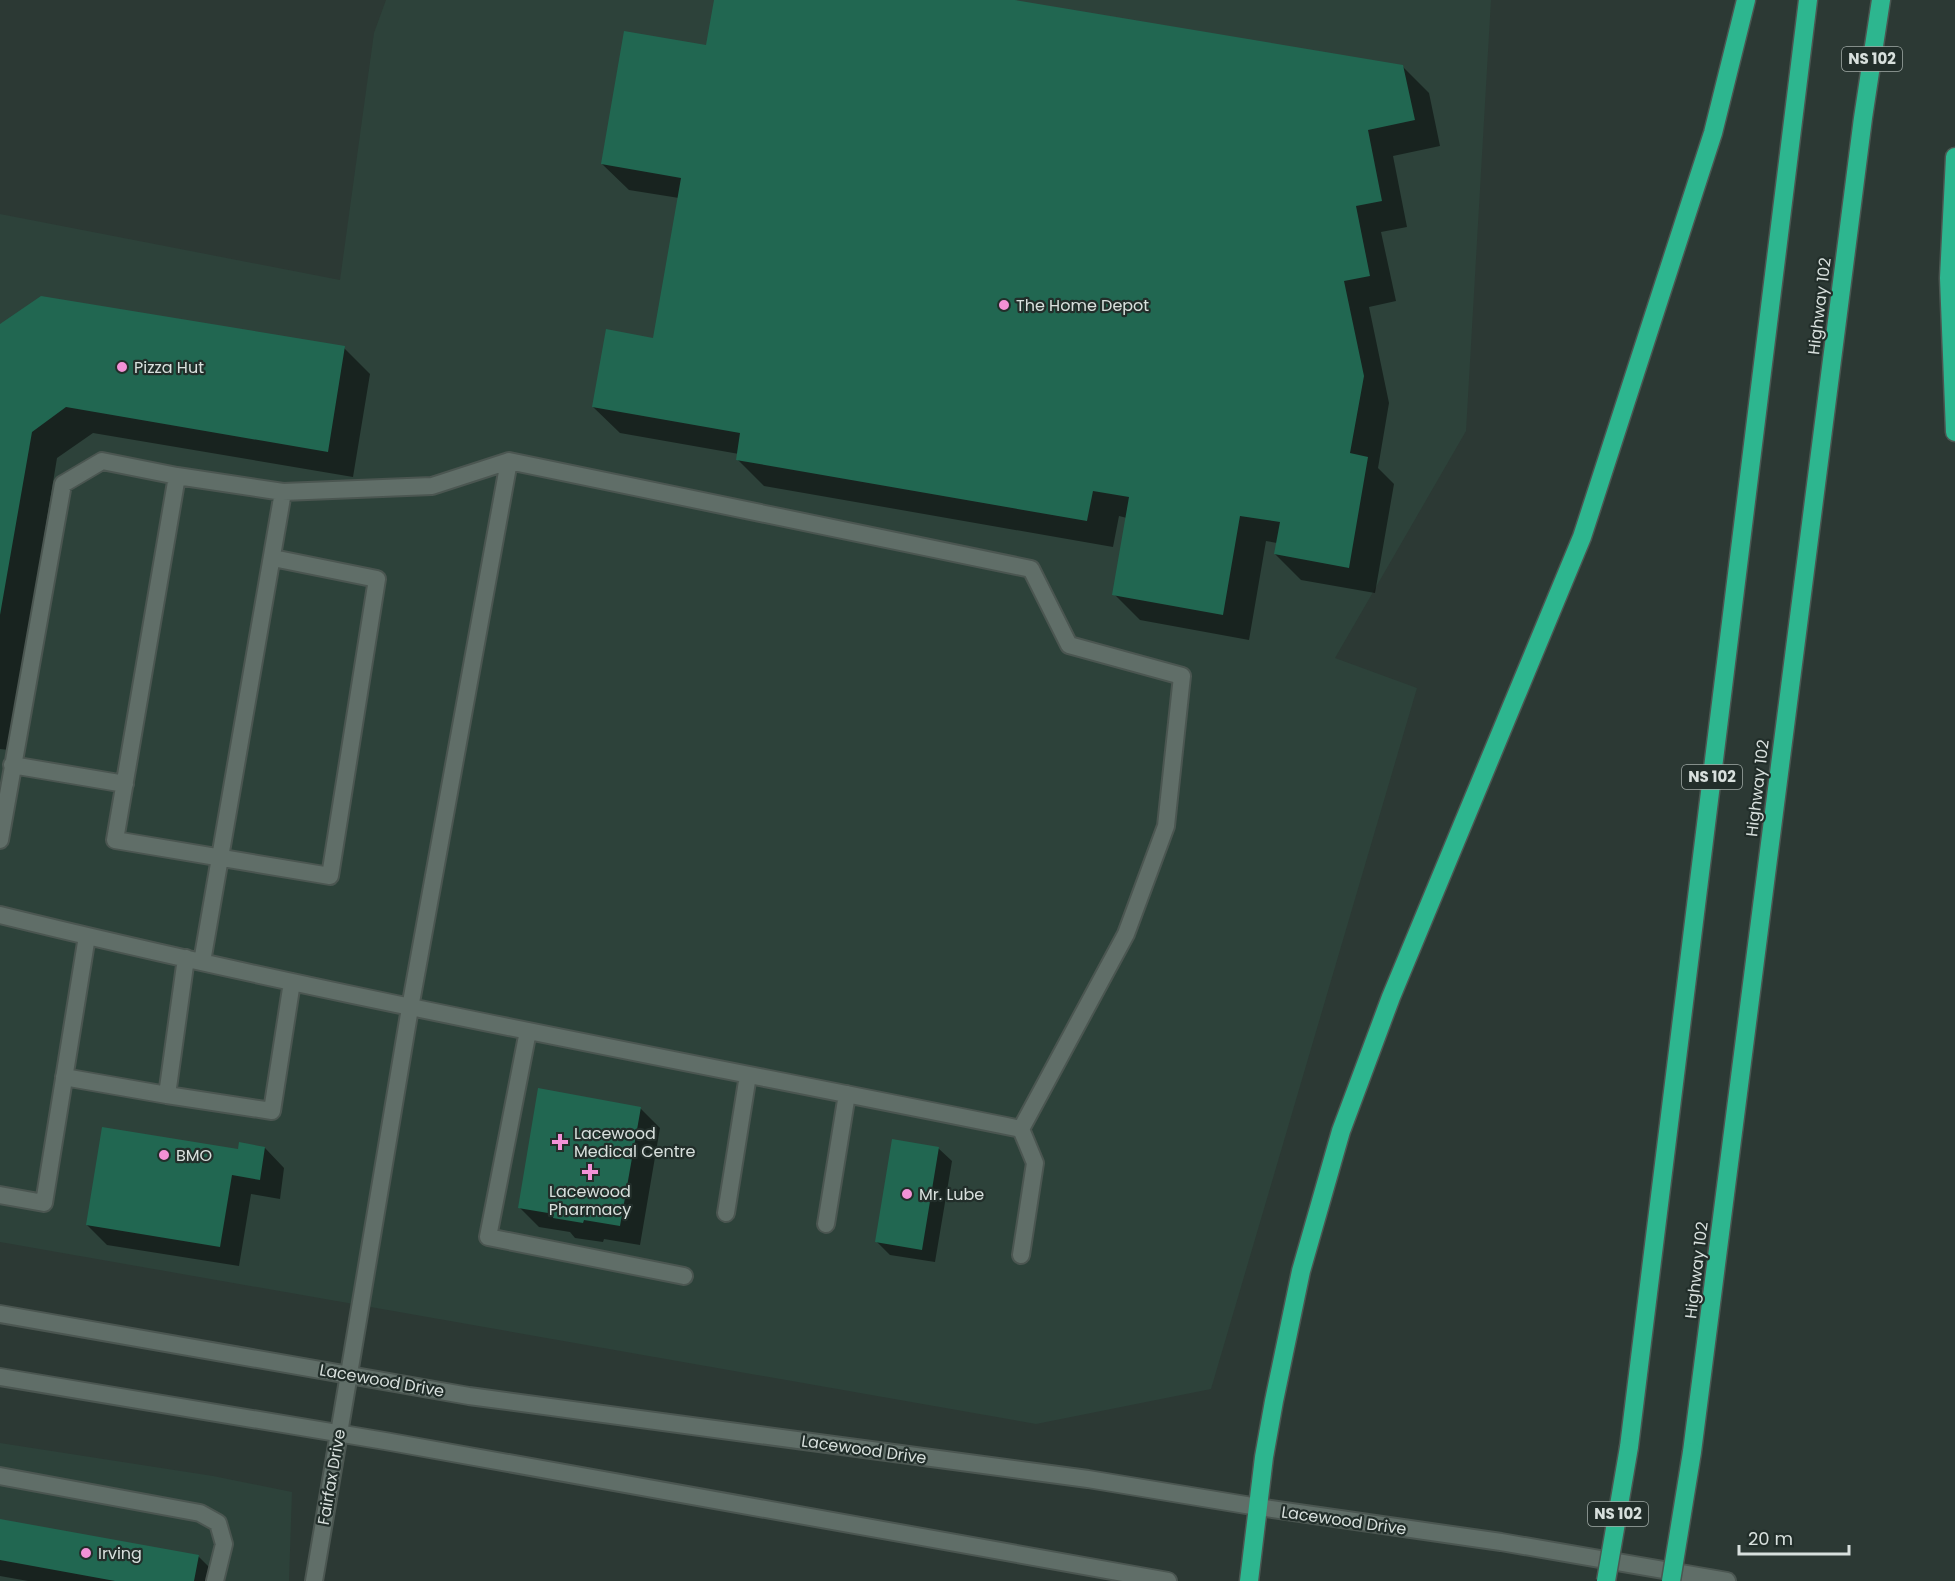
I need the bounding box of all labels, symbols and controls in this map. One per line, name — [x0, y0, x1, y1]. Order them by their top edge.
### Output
road number: NS 102 — [1842, 47, 1902, 71]
street label: Highway 102 — [1802, 256, 1837, 356]
place label: The Home Depot — [1016, 294, 1149, 317]
marker: The Home Depot — [997, 298, 1011, 312]
place label: Pizza Hut — [134, 356, 204, 379]
marker: Pizza Hut — [115, 360, 129, 374]
street label: Highway 102 — [1740, 738, 1775, 838]
road number: NS 102 — [1682, 765, 1742, 789]
place label: Lacewood Medical Centre — [574, 1122, 695, 1163]
marker: Lacewood Medical Centre — [551, 1133, 569, 1151]
place label: BMO — [176, 1144, 212, 1167]
marker: BMO — [157, 1148, 171, 1162]
marker: Lacewood Pharmacy — [583, 1165, 597, 1179]
place label: Lacewood Pharmacy — [549, 1180, 631, 1221]
place label: Mr. Lube — [919, 1183, 984, 1206]
marker: Mr. Lube — [900, 1187, 914, 1201]
street label: Highway 102 — [1679, 1220, 1714, 1320]
street label: Lacewood Drive — [318, 1358, 446, 1403]
street label: Fairfax Drive — [312, 1427, 351, 1527]
street label: Lacewood Drive — [800, 1429, 928, 1470]
street label: Lacewood Drive — [1280, 1500, 1408, 1541]
road number: NS 102 — [1588, 1502, 1648, 1526]
scale bar — [1739, 1518, 1848, 1556]
text: 20 m — [1748, 1526, 1793, 1551]
place label: Irving — [98, 1542, 142, 1565]
marker: Irving — [79, 1546, 93, 1560]

